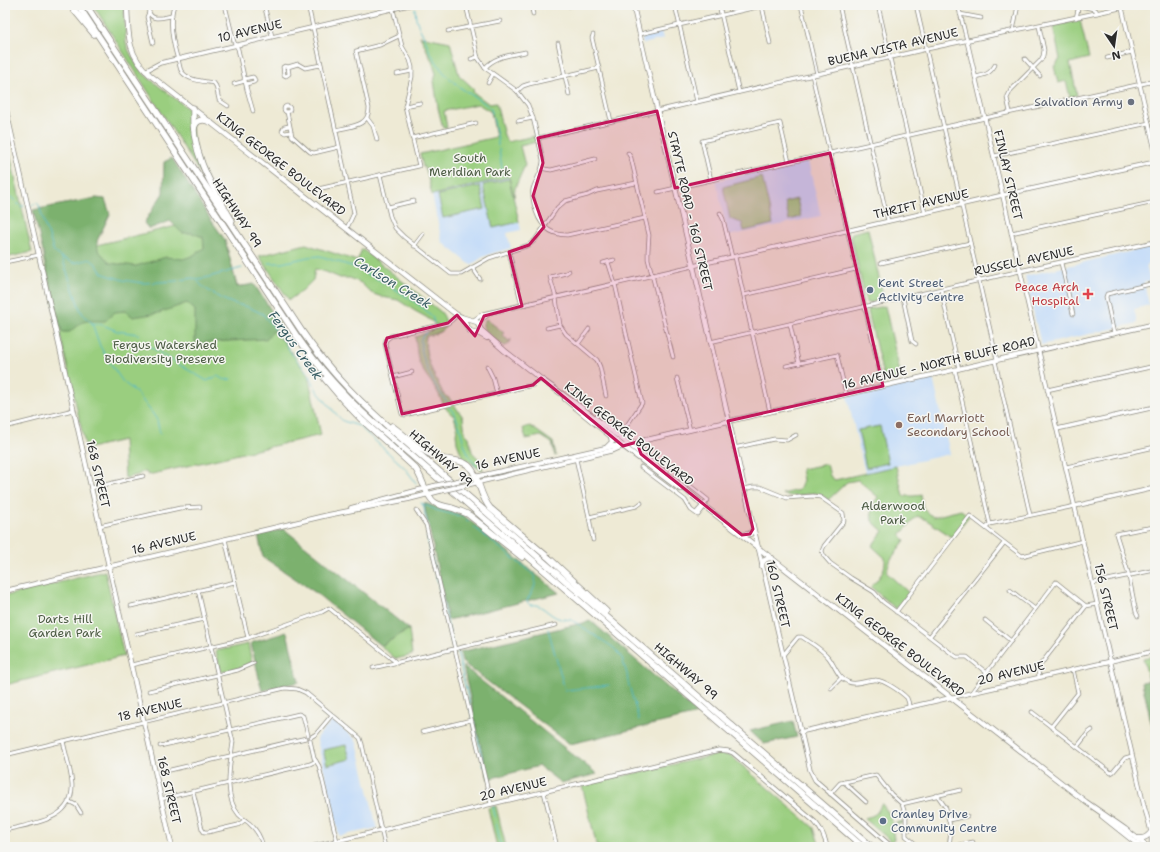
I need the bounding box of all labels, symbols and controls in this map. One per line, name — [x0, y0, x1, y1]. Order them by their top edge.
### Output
street label: 10 AVENUE — [216, 16, 284, 46]
street label: BUENA VISTA AVENUE — [826, 24, 960, 70]
north arrow — [1094, 26, 1134, 66]
text: N — [1110, 47, 1122, 64]
place label: Salvation Army — [1034, 94, 1123, 110]
marker: Salvation Army — [1126, 97, 1136, 107]
street label: KING GEORGE BOULEVARD — [213, 108, 349, 220]
street label: FINLAY STREET — [990, 128, 1026, 222]
street label: STAYTE ROAD - 160 STREET — [664, 130, 716, 293]
park label: South Meridian Park — [429, 150, 511, 180]
street label: HIGHWAY 99 — [209, 175, 265, 251]
street label: THRIFT AVENUE — [872, 185, 970, 223]
street label: RUSSELL AVENUE — [973, 243, 1075, 279]
water label: Carlson Creek — [351, 253, 435, 313]
place label: Kent Street Activity Centre — [878, 275, 965, 305]
place label: Peace Arch Hospital — [1015, 279, 1079, 309]
marker: Kent Street Activity Centre — [865, 285, 875, 295]
marker: Peace Arch Hospital — [1082, 288, 1094, 300]
water label: Fergus Creek — [265, 307, 327, 384]
street label: 16 AVENUE - NORTH BLUFF ROAD — [841, 333, 1037, 393]
park label: Fergus Watershed Biodiversity Preserve — [105, 337, 226, 367]
street label: KING GEORGE BOULEVARD — [561, 378, 697, 490]
place label: Earl Marriott Secondary School — [907, 410, 1010, 440]
marker: Earl Marriott Secondary School — [894, 420, 904, 430]
street label: HIGHWAY 99 — [406, 426, 476, 490]
street label: 168 STREET — [82, 439, 114, 510]
street label: 16 AVENUE — [474, 444, 542, 474]
park label: Alderwood Park — [861, 498, 925, 528]
street label: 16 AVENUE — [130, 528, 198, 558]
street label: 160 STREET — [762, 558, 794, 630]
street label: 156 STREET — [1091, 562, 1122, 633]
street label: KING GEORGE BOULEVARD — [832, 589, 968, 701]
park label: Darts Hill Garden Park — [29, 611, 102, 641]
street label: HIGHWAY 99 — [651, 639, 721, 703]
street label: 20 AVENUE — [976, 657, 1046, 689]
street label: 18 AVENUE — [116, 695, 184, 725]
street label: 168 STREET — [153, 755, 185, 826]
street label: 20 AVENUE — [478, 773, 548, 805]
place label: Cranley Drive Community Centre — [891, 806, 997, 836]
marker: Cranley Drive Community Centre — [878, 816, 888, 826]

